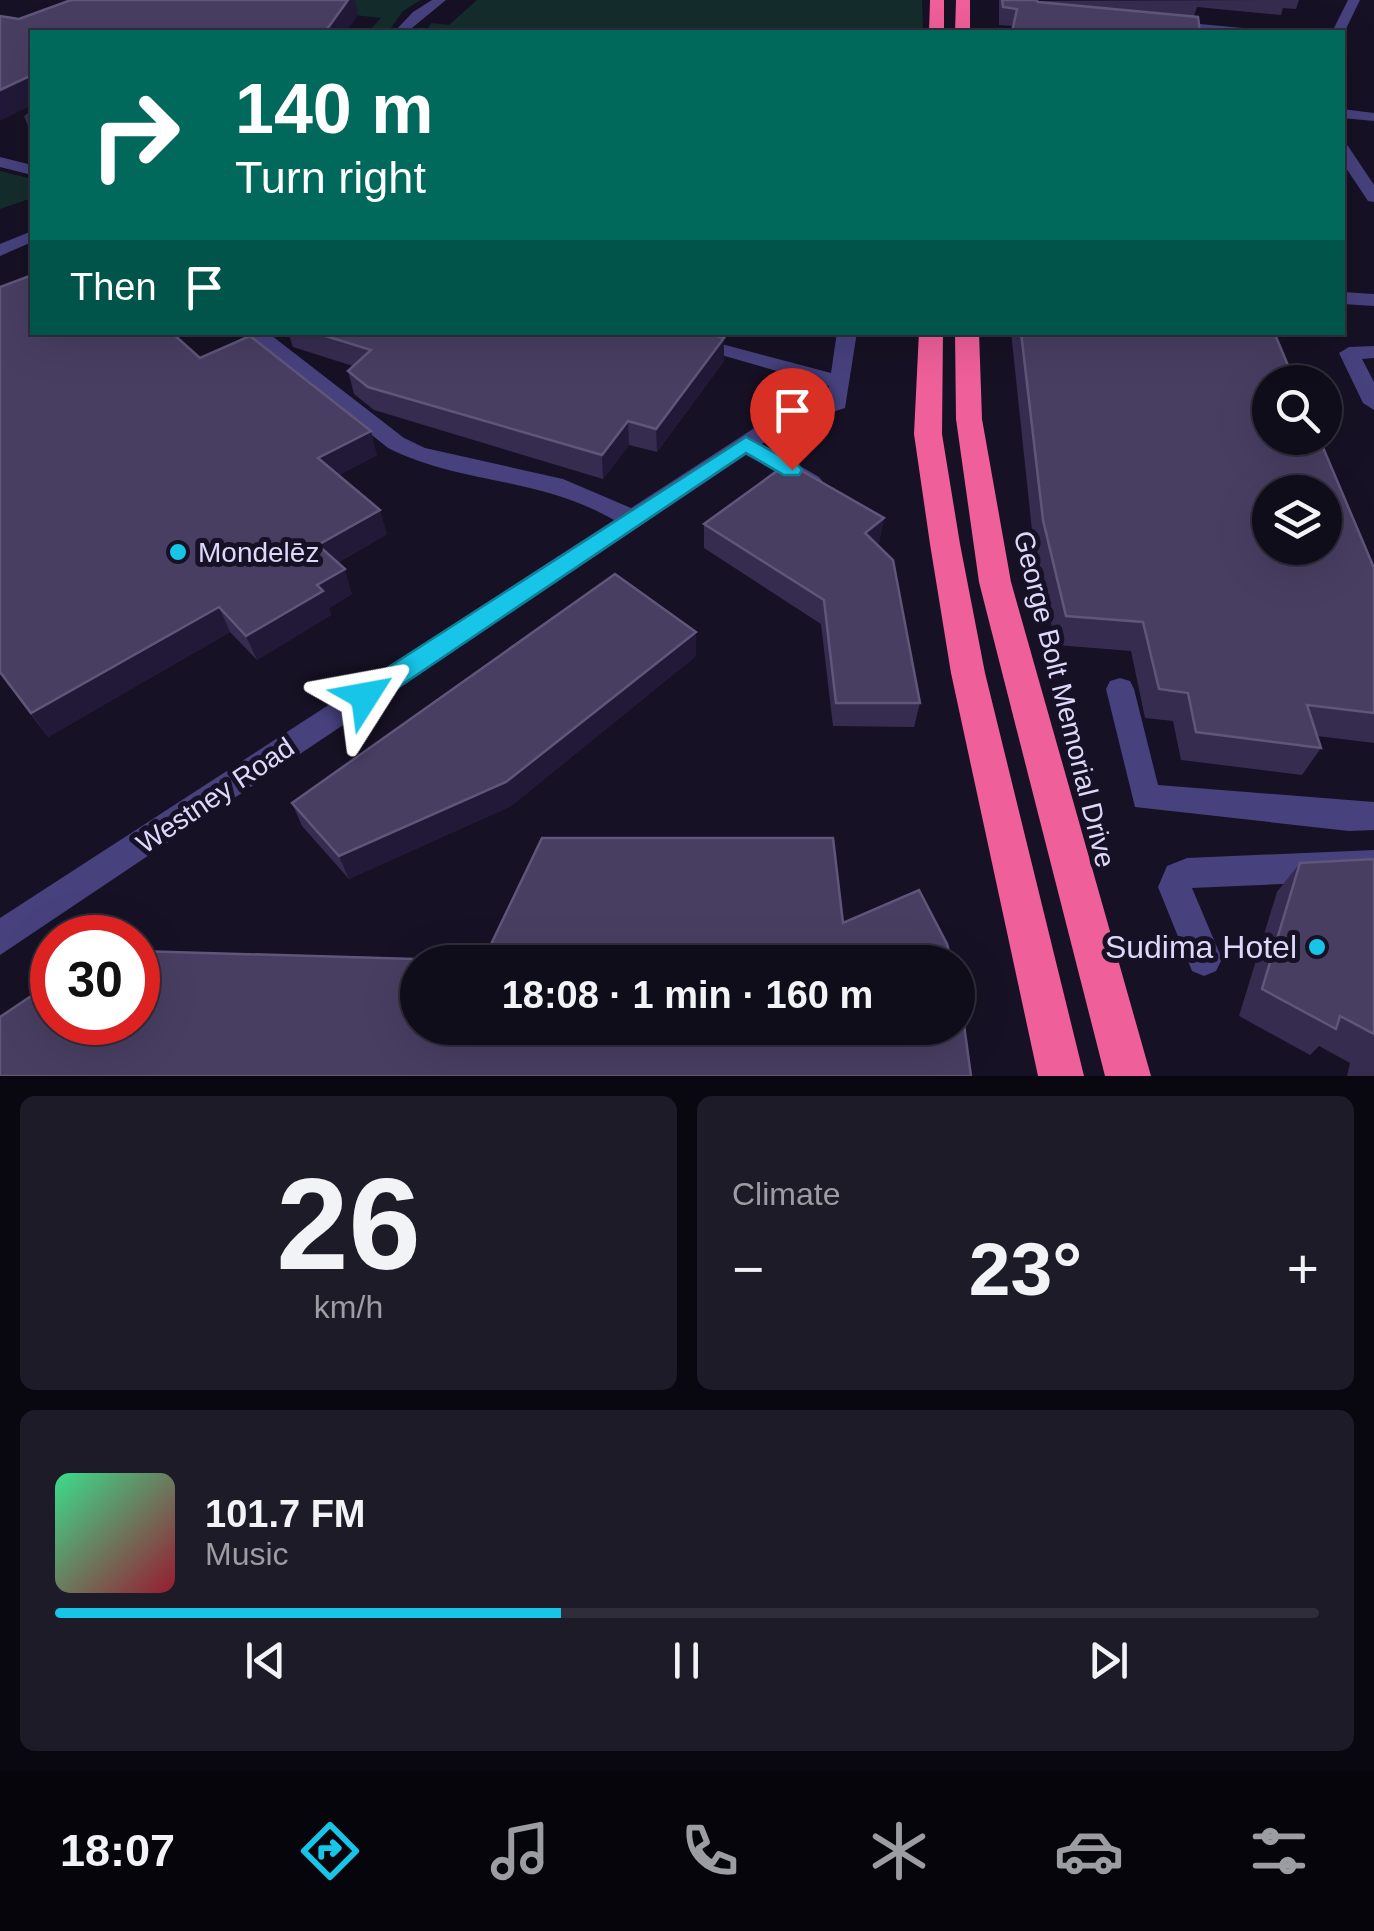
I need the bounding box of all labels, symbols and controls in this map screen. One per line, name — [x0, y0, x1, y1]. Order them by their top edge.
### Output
icon: right — [70, 70, 200, 200]
text: 140 m — [235, 70, 433, 148]
text: Turn right — [235, 152, 426, 203]
icon: arrive — [177, 260, 232, 315]
text: Then — [70, 266, 157, 308]
map controls — [1252, 365, 1342, 565]
button: search — [1252, 365, 1342, 455]
pin — [750, 368, 835, 471]
icon: arrive — [765, 383, 820, 438]
button: layers — [1252, 475, 1342, 565]
street label: George Bolt Memorial Drive — [1008, 528, 1121, 870]
place label: Mondelēz — [198, 537, 319, 568]
marker: Mondelēz — [167, 541, 189, 563]
position arrow — [313, 644, 417, 748]
street label: Westney Road — [131, 731, 300, 859]
speed limit sign: 30 — [30, 915, 160, 1045]
place label: Sudima Hotel — [1105, 929, 1297, 965]
marker: Sudima Hotel — [1306, 936, 1328, 958]
text: 18:08 · 1 min · 160 m — [502, 974, 873, 1016]
text: 26 — [276, 1151, 421, 1297]
text: Climate — [732, 1176, 840, 1212]
text: 23° — [969, 1227, 1082, 1311]
text: − — [732, 1238, 764, 1300]
text: + — [1287, 1238, 1319, 1300]
text: km/h — [314, 1289, 383, 1325]
text: 101.7 FM — [205, 1493, 366, 1535]
text: Music — [205, 1536, 289, 1572]
icon: previous — [238, 1633, 293, 1688]
icon: pause — [659, 1633, 714, 1688]
icon: next — [1081, 1633, 1136, 1688]
icon: directions — [295, 1816, 365, 1886]
icon: music — [485, 1816, 555, 1886]
icon: phone — [675, 1816, 745, 1886]
icon: climate — [864, 1816, 934, 1886]
icon: car — [1054, 1816, 1124, 1886]
icon: filters — [1244, 1816, 1314, 1886]
text: 18:07 — [60, 1825, 175, 1876]

